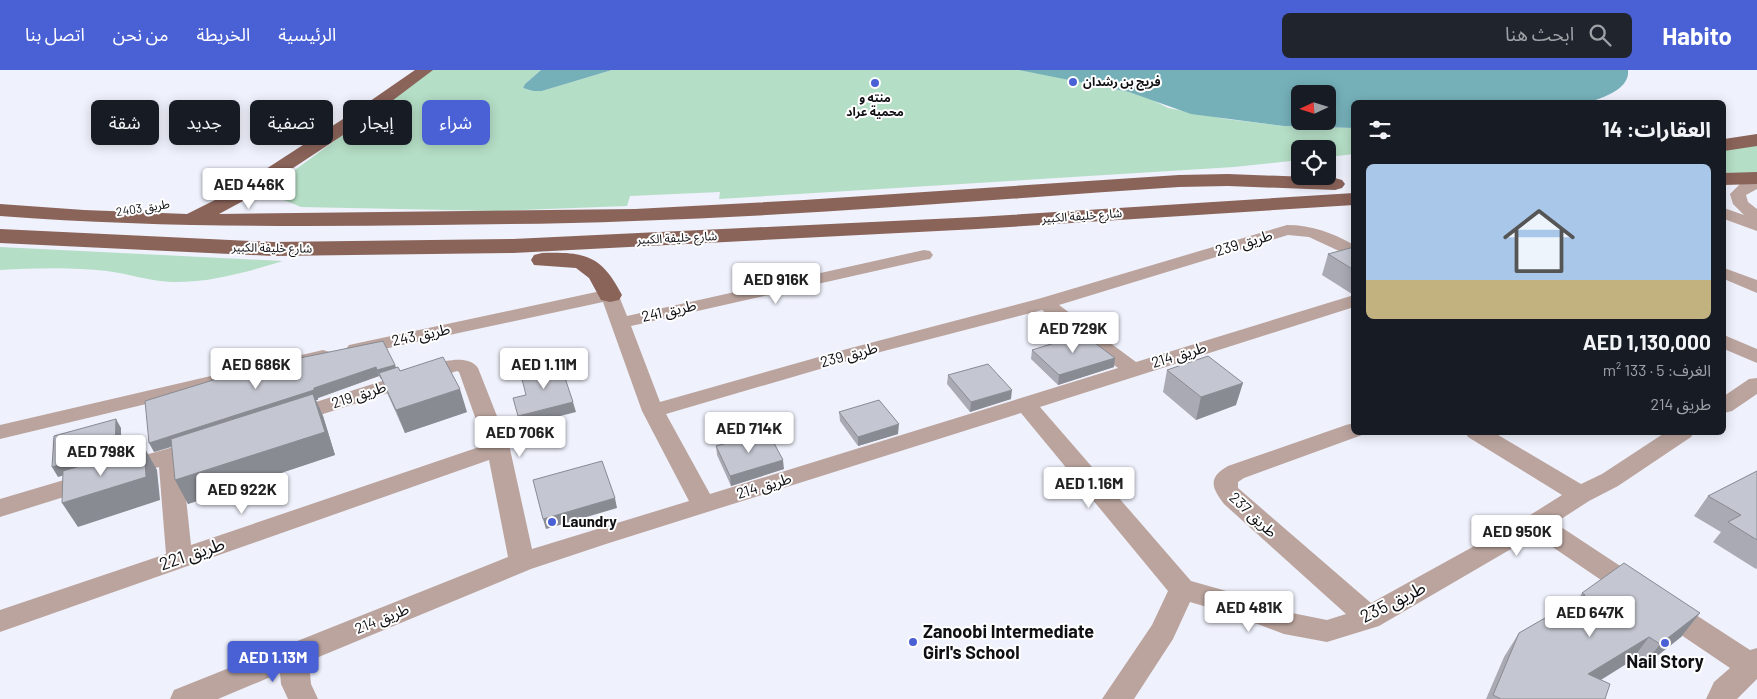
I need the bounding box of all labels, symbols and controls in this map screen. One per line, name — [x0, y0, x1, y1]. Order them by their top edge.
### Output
search box — [1282, 13, 1632, 58]
icon: search — [1586, 21, 1614, 49]
text: Habito — [1662, 21, 1732, 50]
text: ابحث هنا — [1505, 22, 1574, 45]
text: اتصل بنا — [25, 23, 85, 45]
text: من نحن — [113, 23, 168, 45]
text: الخريطة — [196, 23, 250, 45]
text: الرئيسية — [278, 23, 336, 45]
place label: فريج بن رشدان — [1083, 74, 1161, 91]
marker: فريج بن رشدان — [1067, 76, 1079, 88]
marker: منته و محمية عراد — [869, 77, 881, 89]
north arrow — [1291, 85, 1336, 130]
map controls — [1291, 85, 1336, 185]
place label: منته و محمية عراد — [846, 90, 904, 119]
chip: شقة — [91, 100, 159, 145]
chip: جديد — [169, 100, 240, 145]
chip: تصفية — [250, 100, 333, 145]
chip: إيجار — [343, 100, 412, 145]
chip: شراء — [422, 100, 490, 145]
icon: filters — [1366, 116, 1394, 144]
text: العقارات: 14 — [1602, 116, 1711, 141]
button: locate — [1291, 140, 1336, 185]
pin: AED 446K — [197, 168, 301, 210]
text: AED 446K — [213, 174, 285, 193]
street label: طريق 2403 — [115, 196, 171, 220]
icon: home — [1494, 196, 1584, 286]
street label: شارع خليفة الكبير — [1040, 205, 1123, 228]
street label: طريق 239 — [1213, 225, 1275, 261]
street label: شارع خليفة الكبير — [635, 228, 718, 249]
street label: شارع خليفة الكبير — [231, 239, 312, 258]
pin: AED 916K — [724, 262, 828, 305]
text: AED 916K — [743, 269, 809, 288]
street label: طريق 241 — [640, 295, 698, 327]
pin: AED 729K — [1021, 312, 1125, 354]
text: AED 729K — [1039, 318, 1107, 337]
street label: طريق 243 — [390, 319, 452, 351]
text: AED 1,130,000 — [1583, 329, 1711, 354]
street label: طريق 214 — [1149, 337, 1209, 373]
street label: طريق 239 — [818, 338, 880, 372]
pin: AED 686K — [204, 348, 308, 390]
pin: AED 1.11M — [487, 348, 601, 390]
text: AED 686K — [221, 354, 291, 373]
text: AED 1.11M — [511, 354, 577, 373]
text: الغرف: 5 · 133 m² — [1603, 360, 1711, 379]
street label: طريق 219 — [329, 377, 389, 413]
text: طريق 214 — [1651, 394, 1711, 413]
pin: AED 714K — [697, 412, 801, 454]
pin: AED 706K — [468, 416, 572, 458]
text: AED 714K — [716, 418, 782, 437]
text: AED 706K — [486, 422, 554, 441]
pin: AED 798K — [49, 434, 153, 477]
text: AED 798K — [67, 441, 135, 460]
pin: AED 1.16M — [1032, 466, 1146, 509]
street label: طريق 214 — [734, 468, 794, 504]
pin: AED 922K — [190, 472, 294, 515]
text: AED 1.16M — [1055, 473, 1123, 492]
text: AED 922K — [207, 479, 277, 498]
street label: طريق 237 — [1225, 488, 1281, 542]
place label: Laundry — [562, 512, 617, 530]
pin: AED 950K — [1465, 514, 1569, 557]
marker: Laundry — [546, 516, 558, 528]
text: AED 950K — [1482, 521, 1552, 540]
street label: طريق 221 — [156, 532, 228, 575]
street label: طريق 235 — [1356, 575, 1429, 628]
pin: AED 481K — [1197, 590, 1301, 633]
pin: AED 647K — [1538, 596, 1642, 638]
text: AED 481K — [1215, 597, 1283, 616]
street label: طريق 214 — [352, 599, 412, 639]
text: AED 647K — [1556, 602, 1624, 621]
place label: Zanoobi Intermediate Girl's School — [923, 620, 1094, 663]
marker: Zanoobi Intermediate Girl's School — [907, 636, 919, 648]
marker: Nail Story — [1659, 637, 1671, 649]
pin: AED 1.13M — [216, 640, 330, 683]
text: AED 1.13M — [239, 647, 307, 666]
place label: Nail Story — [1626, 650, 1704, 672]

